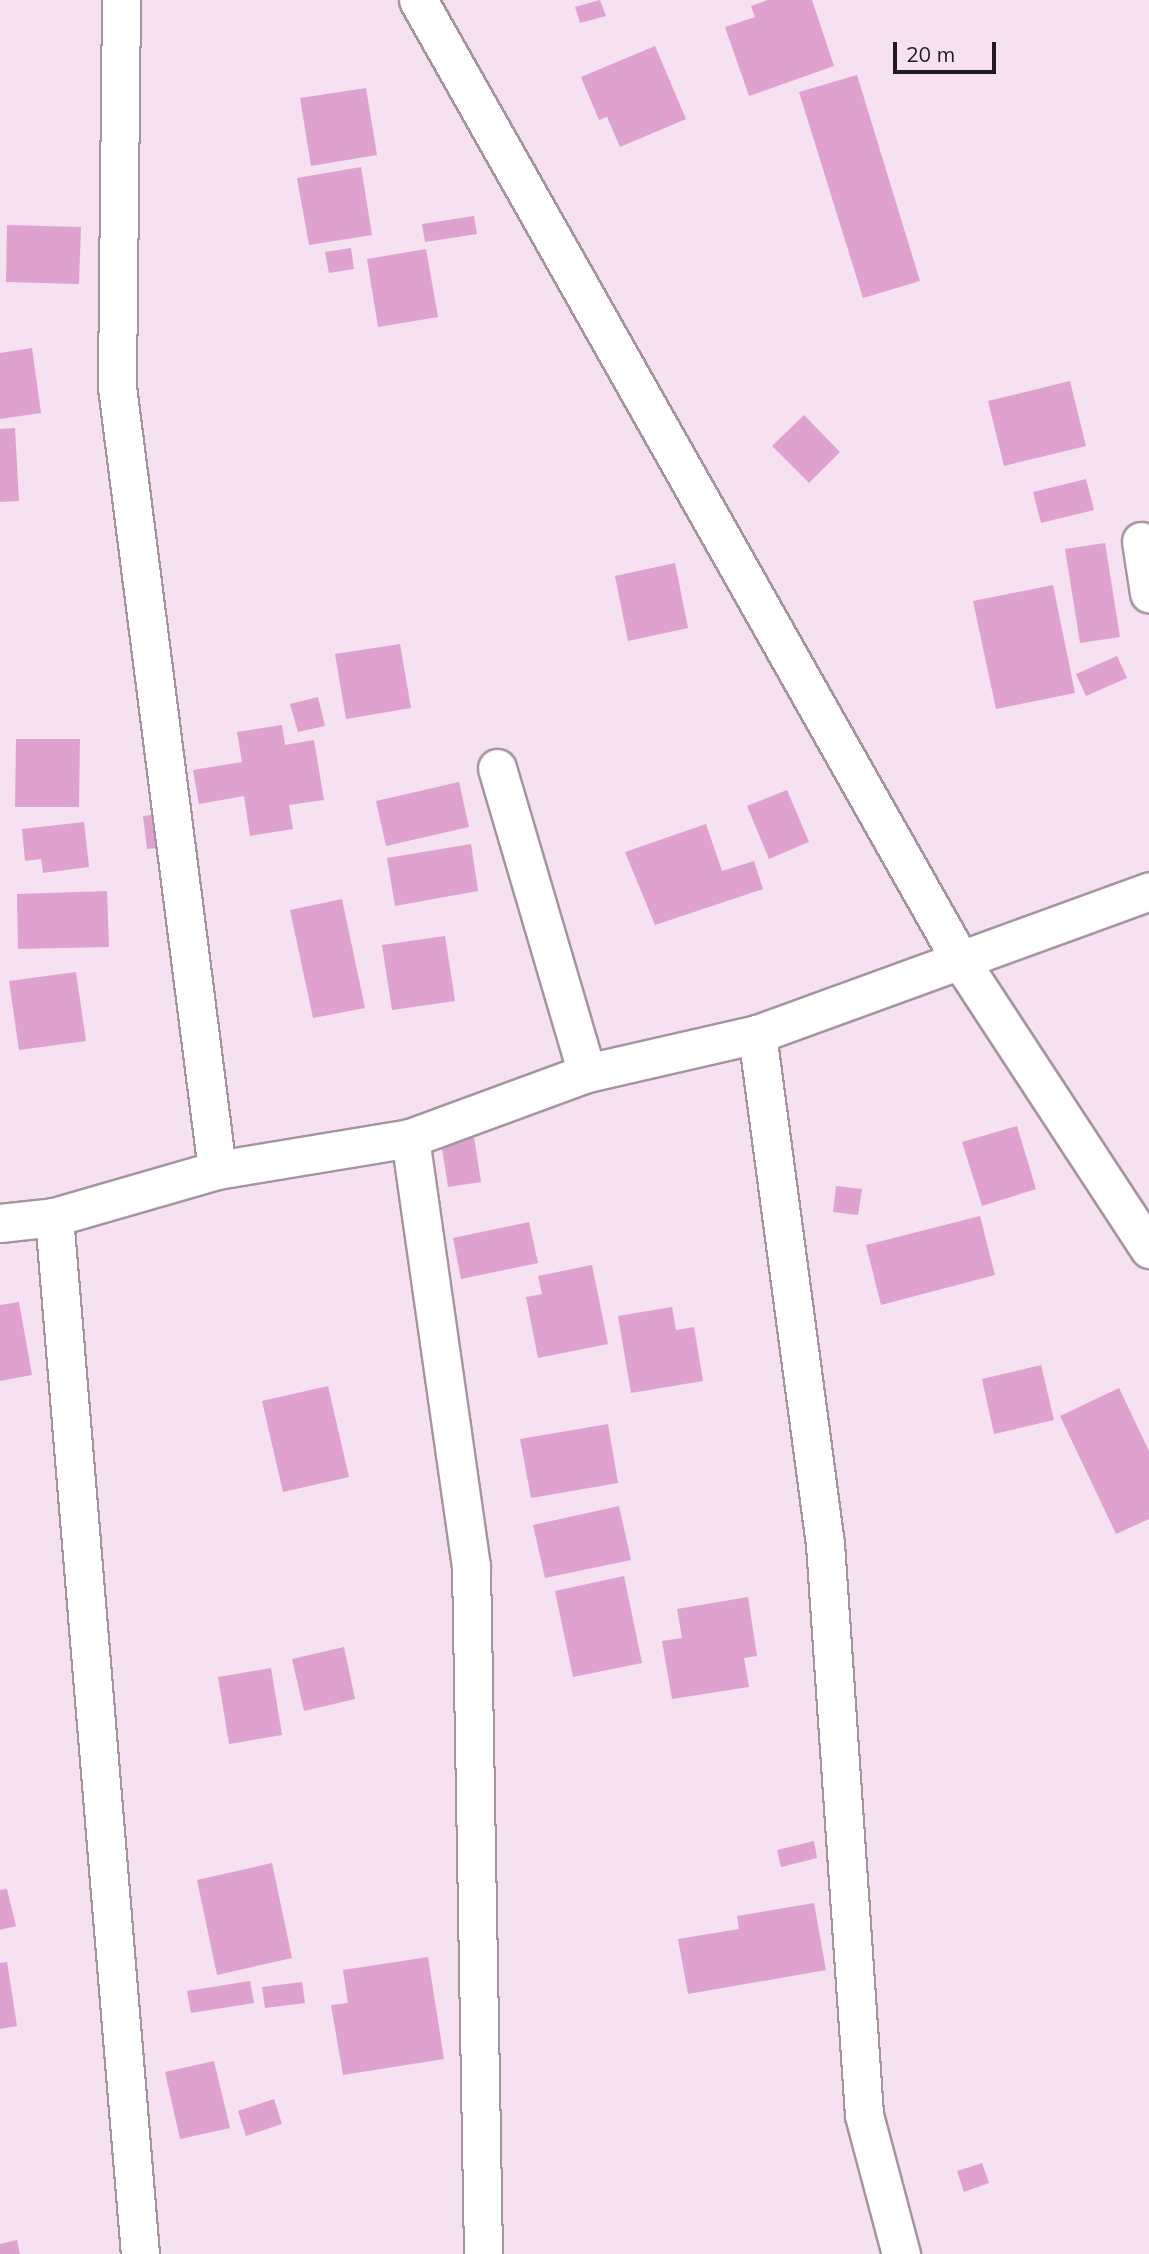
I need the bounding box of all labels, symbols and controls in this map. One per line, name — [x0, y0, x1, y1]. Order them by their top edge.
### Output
scale bar — [897, 28, 1000, 72]
text: 20 m — [906, 41, 955, 67]

